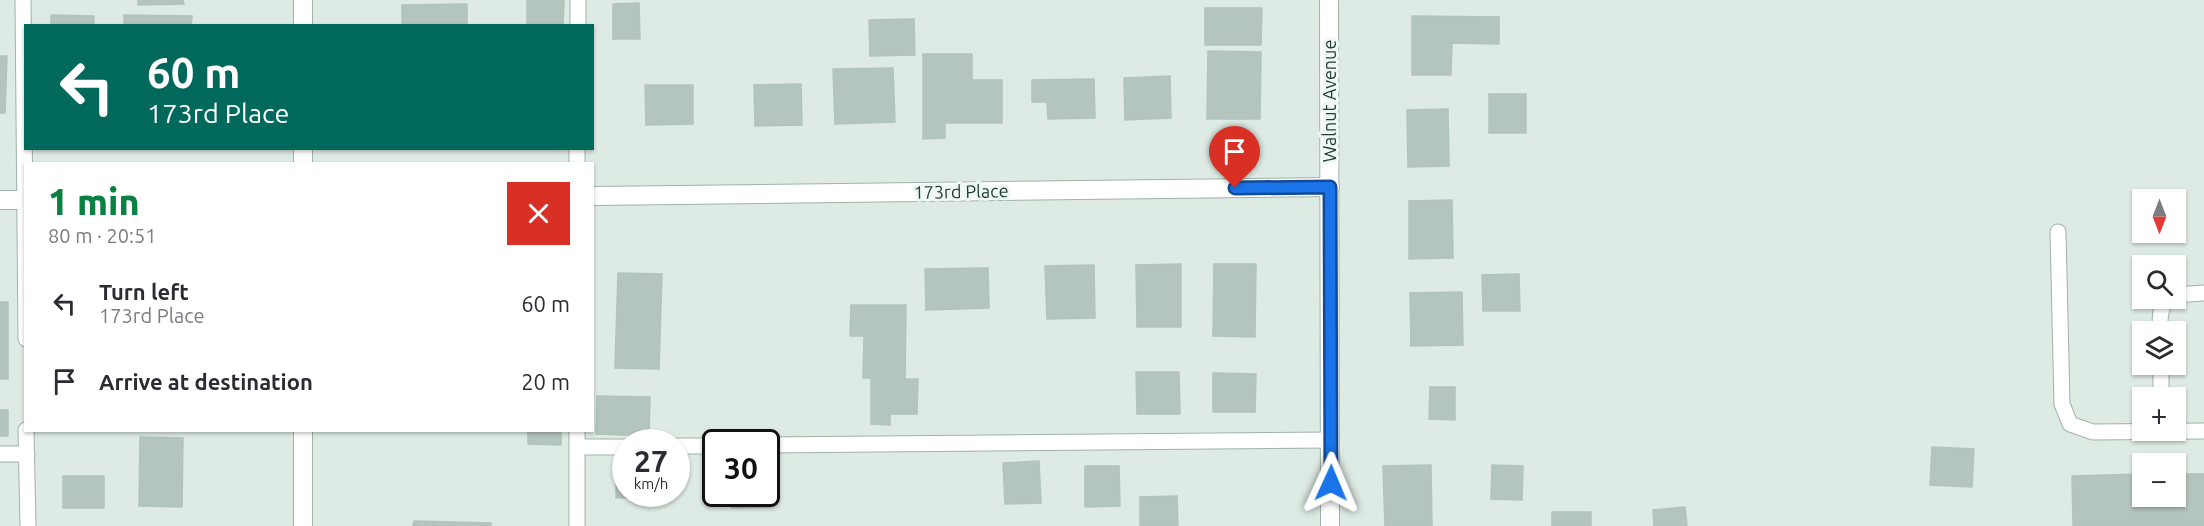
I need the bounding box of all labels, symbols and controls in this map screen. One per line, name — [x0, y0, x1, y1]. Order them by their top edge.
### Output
street label: Walnut Avenue — [1319, 40, 1339, 162]
icon: left — [48, 48, 126, 126]
text: 60 m — [147, 49, 241, 96]
text: 173rd Place — [147, 98, 289, 128]
pin — [1209, 126, 1260, 188]
icon: arrive — [1218, 135, 1251, 168]
street label: 173rd Place — [913, 180, 1009, 202]
text: 1 min — [48, 181, 140, 222]
button: close — [507, 182, 570, 245]
north arrow — [2132, 189, 2186, 243]
map controls — [2132, 189, 2186, 507]
text: 80 m · 20:51 — [48, 224, 157, 247]
button: search — [2132, 255, 2186, 309]
text: Turn left — [99, 279, 189, 304]
icon: left — [48, 287, 81, 320]
text: 60 m — [521, 291, 570, 316]
text: 173rd Place — [99, 304, 204, 327]
button: layers — [2132, 321, 2186, 375]
icon: arrive — [48, 365, 81, 398]
text: Arrive at destination — [99, 369, 313, 394]
text: 20 m — [521, 369, 570, 394]
button: + — [2132, 387, 2186, 441]
speed limit sign: 30 — [702, 429, 780, 507]
text: 27 — [634, 444, 668, 478]
position arrow — [1299, 451, 1363, 515]
button: − — [2132, 453, 2186, 507]
text: km/h — [634, 475, 668, 492]

